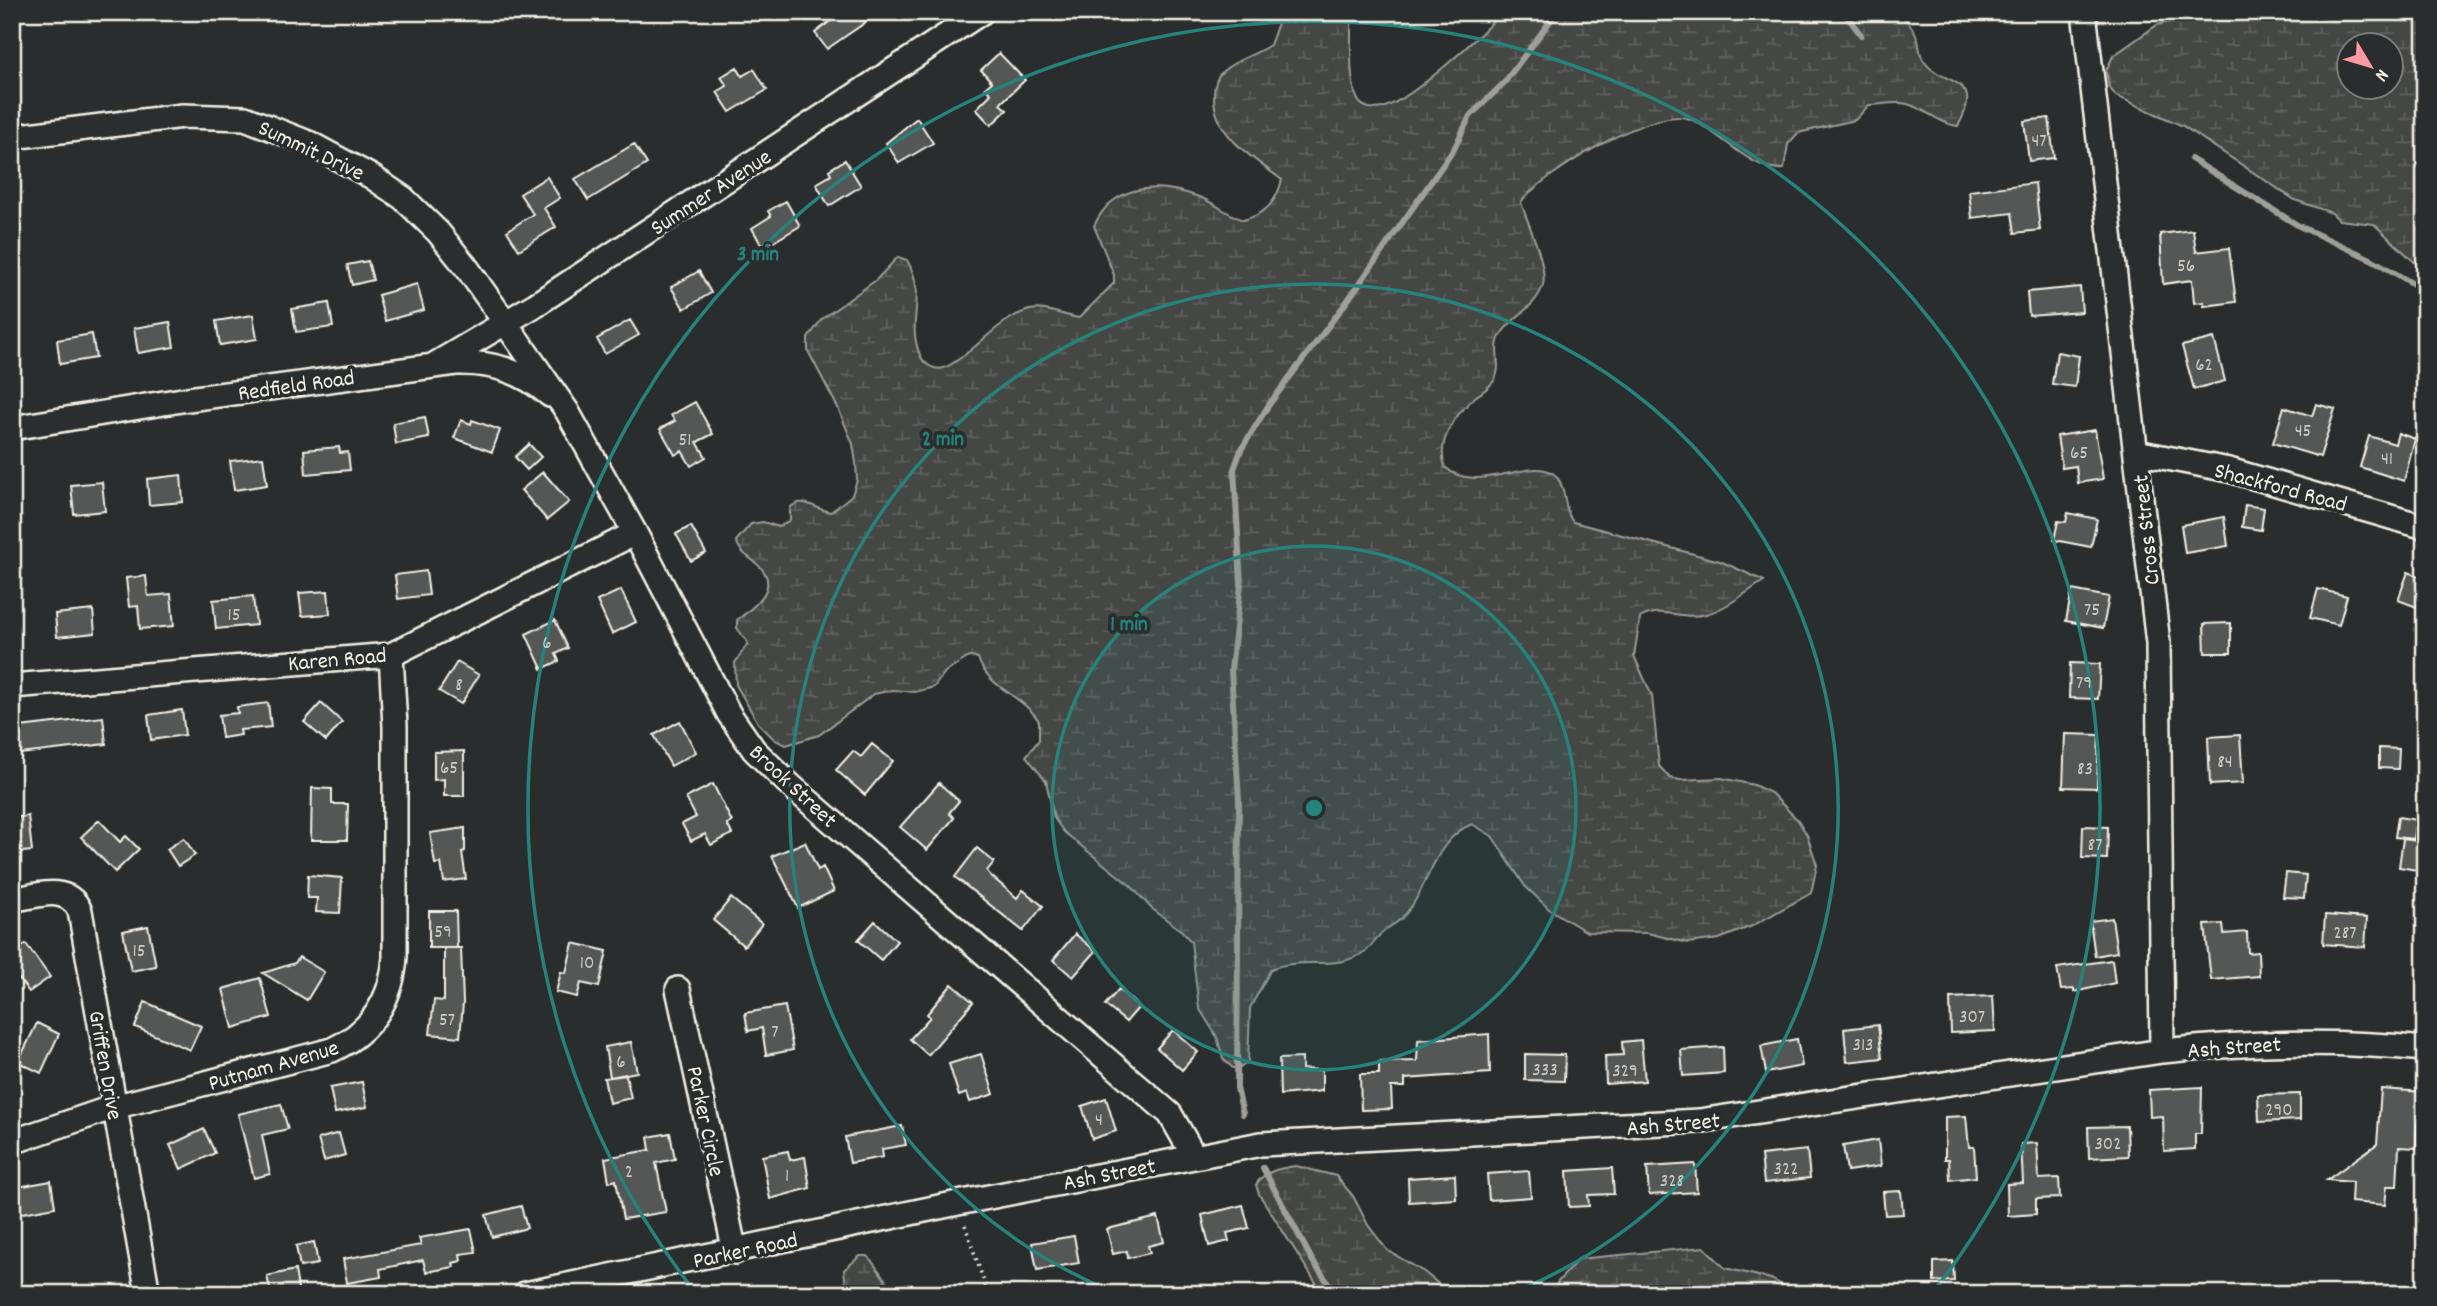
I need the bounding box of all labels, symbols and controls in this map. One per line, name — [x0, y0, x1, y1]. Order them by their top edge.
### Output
north arrow — [2336, 32, 2406, 102]
text: N — [2367, 62, 2394, 86]
street label: Summit Drive — [252, 113, 369, 191]
house number: 47 — [2031, 129, 2047, 156]
street label: Summer Avenue — [645, 142, 779, 245]
text: 3 min — [737, 241, 779, 271]
house number: 56 — [2177, 254, 2195, 281]
house number: 62 — [2195, 353, 2213, 380]
street label: Redfield Road — [236, 363, 357, 412]
house number: 45 — [2295, 419, 2311, 446]
text: 2 min — [922, 426, 964, 456]
house number: 51 — [679, 428, 691, 455]
house number: 65 — [2070, 441, 2088, 468]
house number: 41 — [2381, 447, 2393, 474]
street label: Shackford Road — [2210, 456, 2350, 523]
street label: Cross Street — [2126, 473, 2171, 586]
house number: 75 — [2084, 598, 2100, 625]
house number: 15 — [228, 603, 240, 630]
text: 1 min — [1110, 611, 1148, 641]
house number: 6 — [542, 631, 552, 658]
street label: Karen Road — [287, 641, 388, 682]
house number: 79 — [2076, 671, 2092, 698]
house number: 8 — [455, 673, 463, 700]
street label: Brook Street — [740, 738, 843, 837]
house number: 84 — [2217, 750, 2233, 777]
house number: 65 — [440, 756, 458, 783]
house number: 83 — [2077, 757, 2093, 784]
centre of rings — [1302, 796, 1326, 820]
house number: 87 — [2088, 833, 2102, 860]
house number: 59 — [434, 920, 452, 947]
house number: 287 — [2333, 921, 2357, 948]
house number: 15 — [133, 939, 145, 966]
house number: 10 — [580, 951, 594, 978]
house number: 307 — [1959, 1005, 1985, 1032]
street label: Griffen Drive — [78, 1008, 129, 1123]
house number: 57 — [439, 1008, 455, 1035]
house number: 7 — [771, 1020, 779, 1047]
street label: Ash Street — [2186, 1030, 2282, 1069]
street label: Putnam Avenue — [205, 1033, 343, 1102]
house number: 313 — [1852, 1033, 1874, 1060]
house number: 6 — [616, 1050, 626, 1077]
house number: 333 — [1532, 1058, 1558, 1085]
house number: 329 — [1612, 1059, 1638, 1086]
street label: Parker Circle — [676, 1063, 731, 1180]
house number: 290 — [2265, 1098, 2293, 1125]
street label: Ash Street — [1625, 1106, 1722, 1147]
house number: 4 — [1095, 1108, 1103, 1135]
house number: 302 — [2094, 1132, 2122, 1159]
street label: Ash Street — [1060, 1151, 1159, 1202]
house number: 322 — [1773, 1157, 1799, 1184]
house number: 2 — [625, 1160, 633, 1187]
house number: 1 — [785, 1164, 789, 1191]
house number: 328 — [1660, 1169, 1684, 1196]
street label: Parker Road — [690, 1225, 801, 1280]

